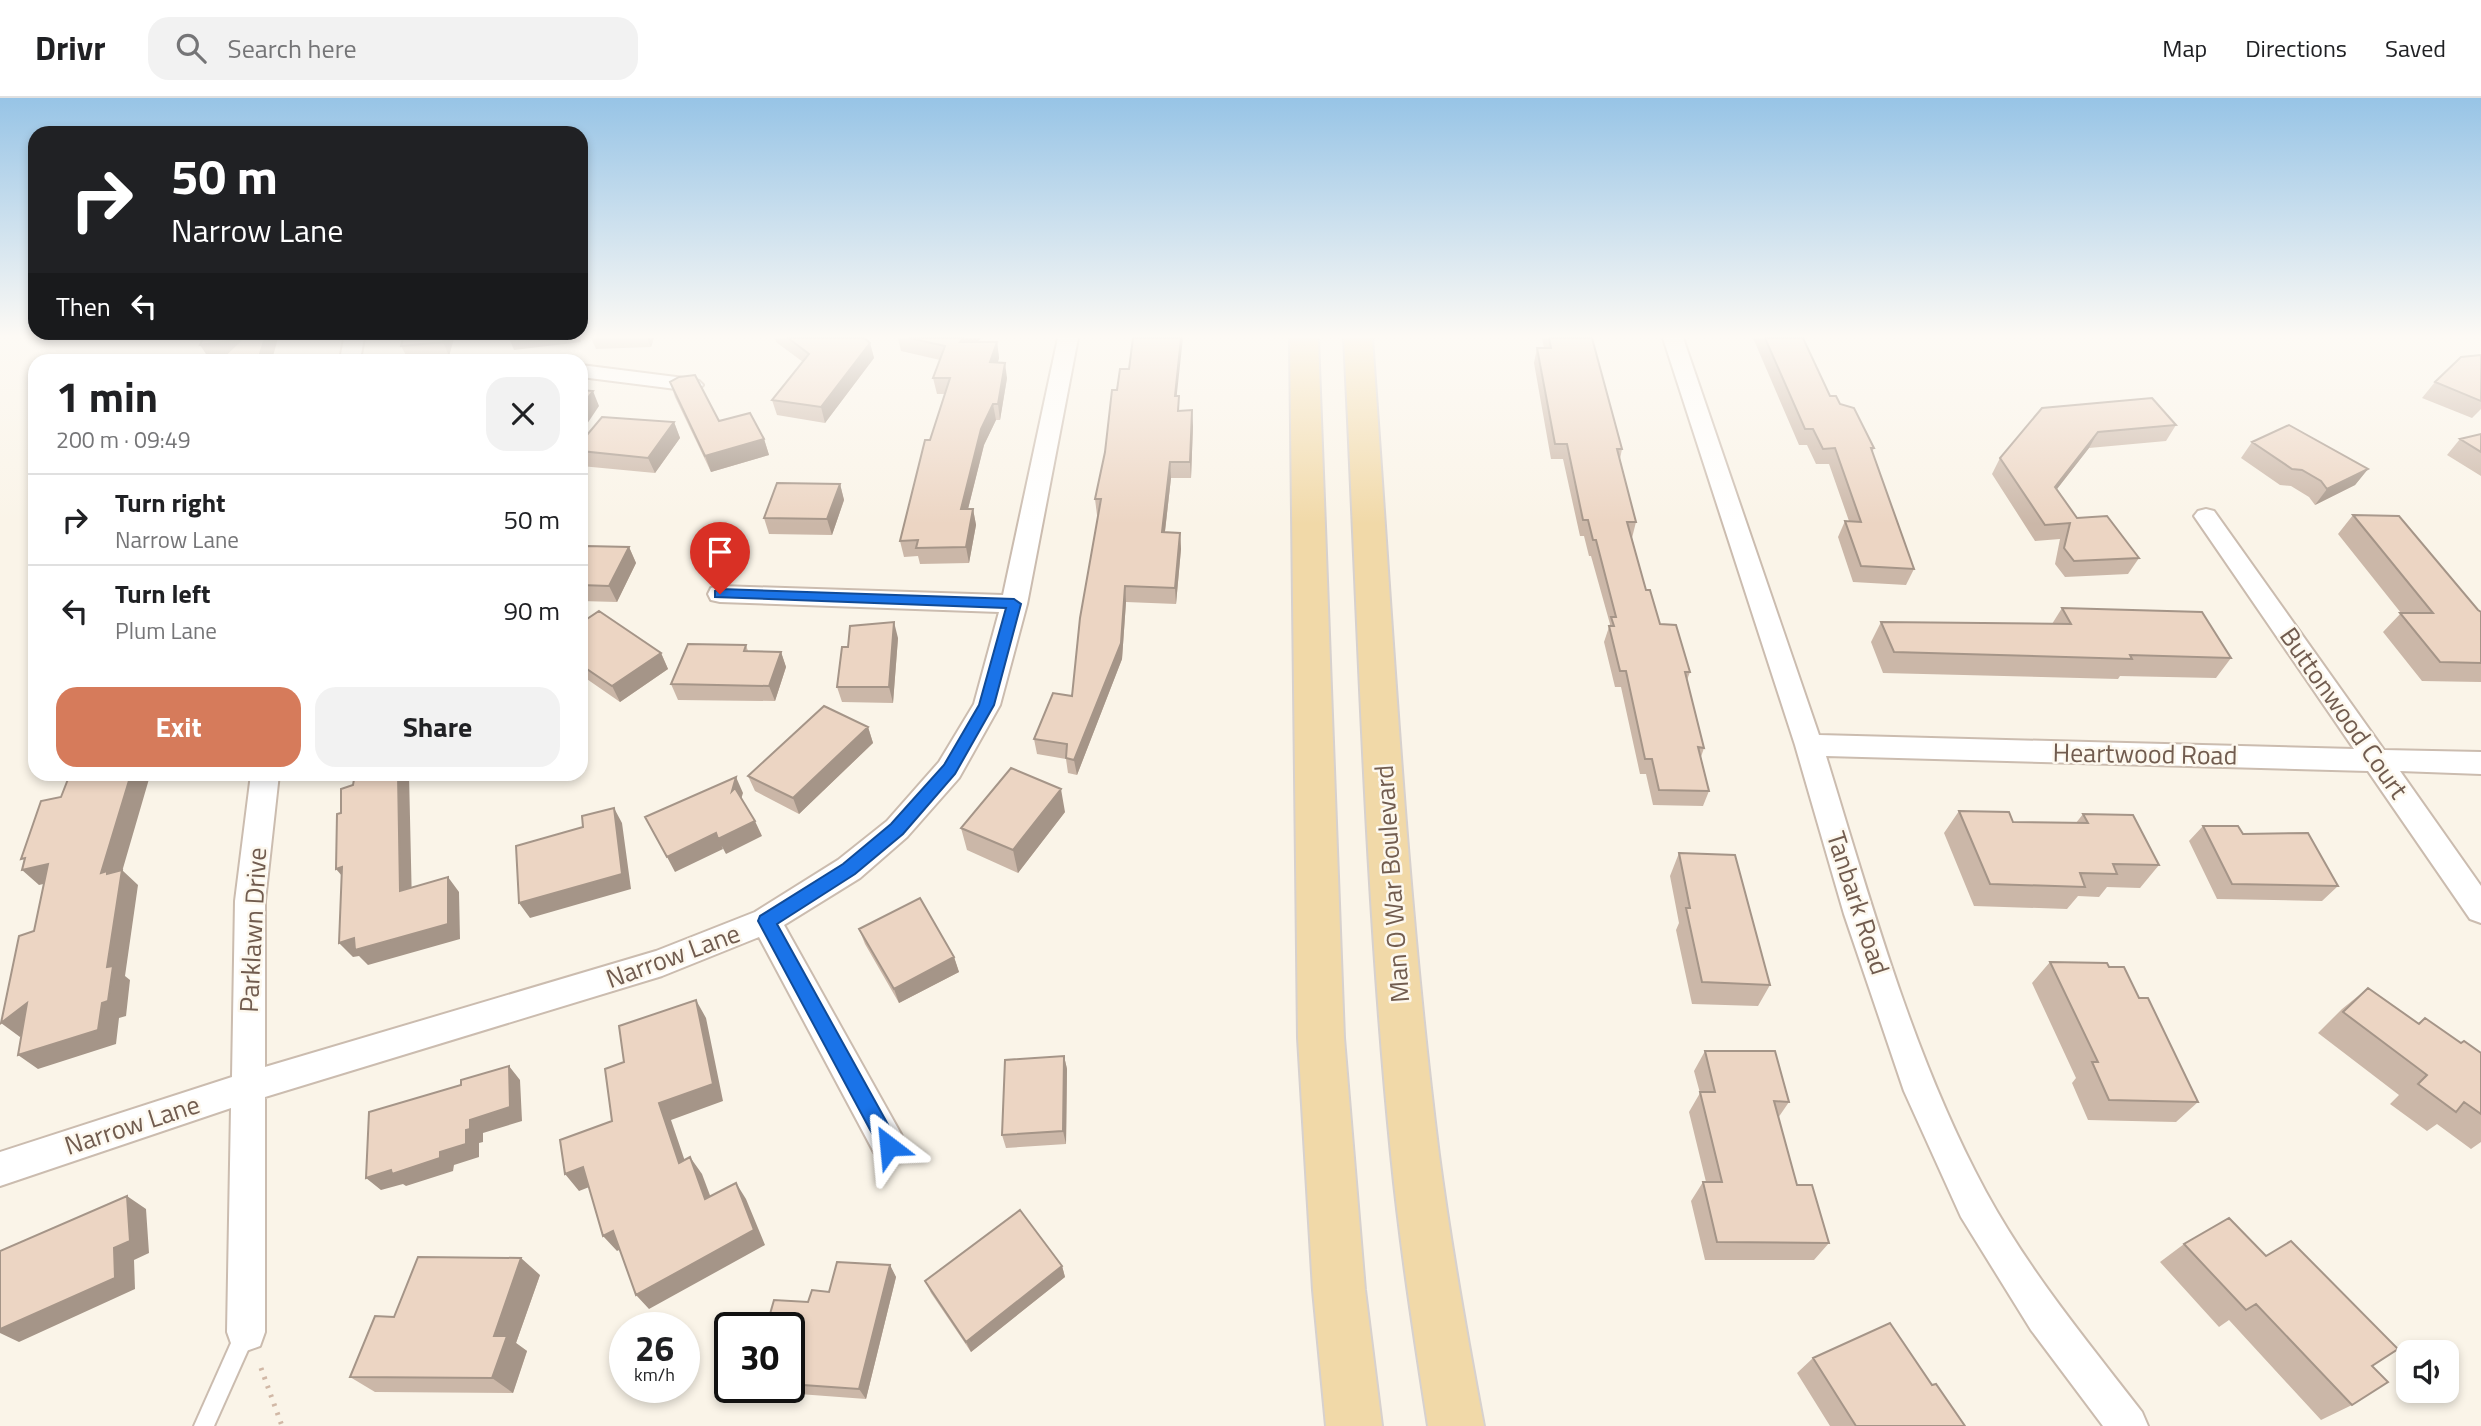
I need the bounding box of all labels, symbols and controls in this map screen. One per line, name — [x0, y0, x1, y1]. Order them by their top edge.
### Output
search box — [148, 17, 638, 80]
text: Drivr — [35, 23, 106, 73]
icon: search — [172, 29, 210, 67]
text: Search here — [228, 29, 357, 68]
text: Map — [2162, 30, 2207, 66]
text: Directions — [2245, 30, 2347, 66]
text: Saved — [2385, 30, 2446, 66]
text: 50 m — [171, 138, 278, 213]
icon: right — [56, 154, 147, 245]
text: Narrow Lane — [171, 206, 343, 254]
text: Then — [56, 287, 111, 326]
icon: left — [125, 287, 163, 325]
text: 1 min — [56, 364, 158, 428]
button: close — [486, 377, 560, 451]
text: 200 m · 09:49 — [56, 422, 191, 457]
text: Turn right — [115, 483, 226, 522]
text: 50 m — [503, 500, 560, 539]
icon: right — [56, 501, 94, 539]
text: Narrow Lane — [115, 522, 239, 557]
pin — [690, 522, 750, 594]
icon: arrive — [701, 533, 739, 571]
text: Turn left — [115, 574, 210, 613]
text: 90 m — [503, 591, 560, 630]
icon: left — [56, 592, 94, 630]
text: Plum Lane — [115, 613, 217, 648]
street label: Buttonwood Court — [2271, 619, 2418, 807]
button: Exit — [56, 687, 301, 767]
button: Share — [315, 687, 560, 767]
street label: Heartwood Road — [2052, 732, 2238, 775]
street label: Man O War Boulevard — [1364, 764, 1419, 1004]
street label: Tanbark Road — [1817, 826, 1900, 979]
street label: Parklawn Drive — [229, 846, 276, 1013]
street label: Narrow Lane — [600, 913, 745, 998]
street label: Narrow Lane — [59, 1084, 204, 1165]
position arrow — [852, 1109, 926, 1183]
speed limit sign: 30 — [714, 1312, 805, 1403]
text: 26 — [635, 1321, 674, 1375]
map controls — [2396, 1340, 2459, 1403]
button: sound — [2396, 1340, 2459, 1403]
text: km/h — [634, 1361, 675, 1388]

